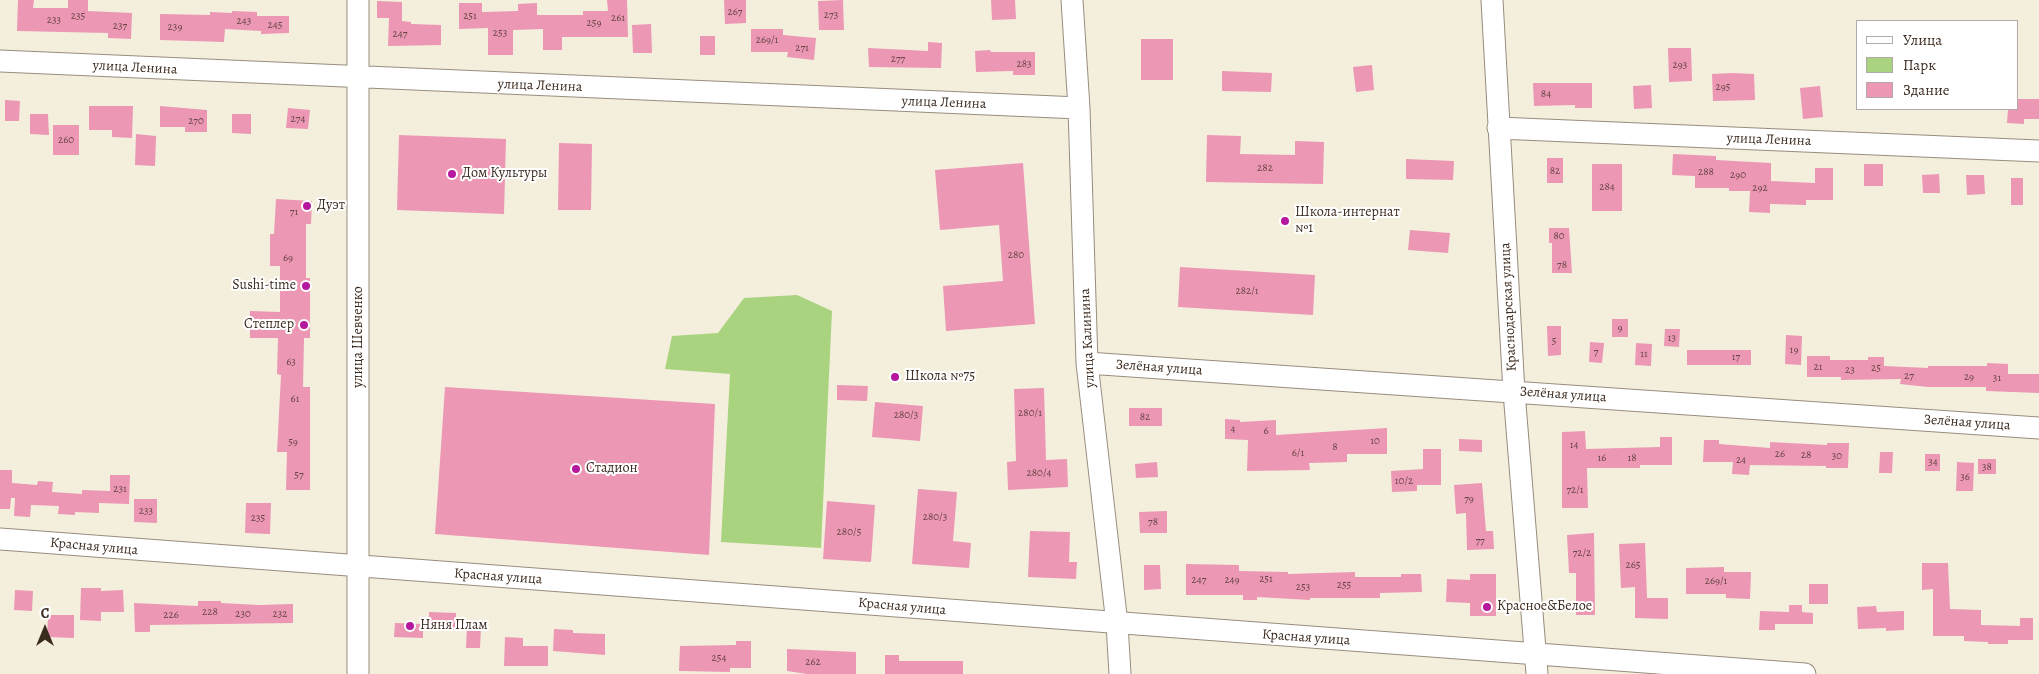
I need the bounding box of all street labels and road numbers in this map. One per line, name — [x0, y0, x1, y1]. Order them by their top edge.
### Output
street label: улица Ленина — [92, 57, 178, 79]
street label: улица Ленина — [497, 76, 583, 96]
street label: улица Ленина — [901, 93, 987, 113]
street label: улица Ленина — [1726, 130, 1812, 150]
street label: Краснодарская улица — [1497, 242, 1521, 372]
street label: улица Шевченко — [351, 286, 367, 388]
street label: улица Калинина — [1077, 288, 1099, 388]
street label: Зелёная улица — [1115, 357, 1203, 379]
street label: Зелёная улица — [1519, 384, 1607, 406]
street label: Зелёная улица — [1923, 412, 2011, 434]
street label: Красная улица — [49, 535, 139, 559]
street label: Красная улица — [453, 566, 543, 588]
street label: Красная улица — [857, 595, 947, 619]
street label: Красная улица — [1261, 627, 1351, 649]

